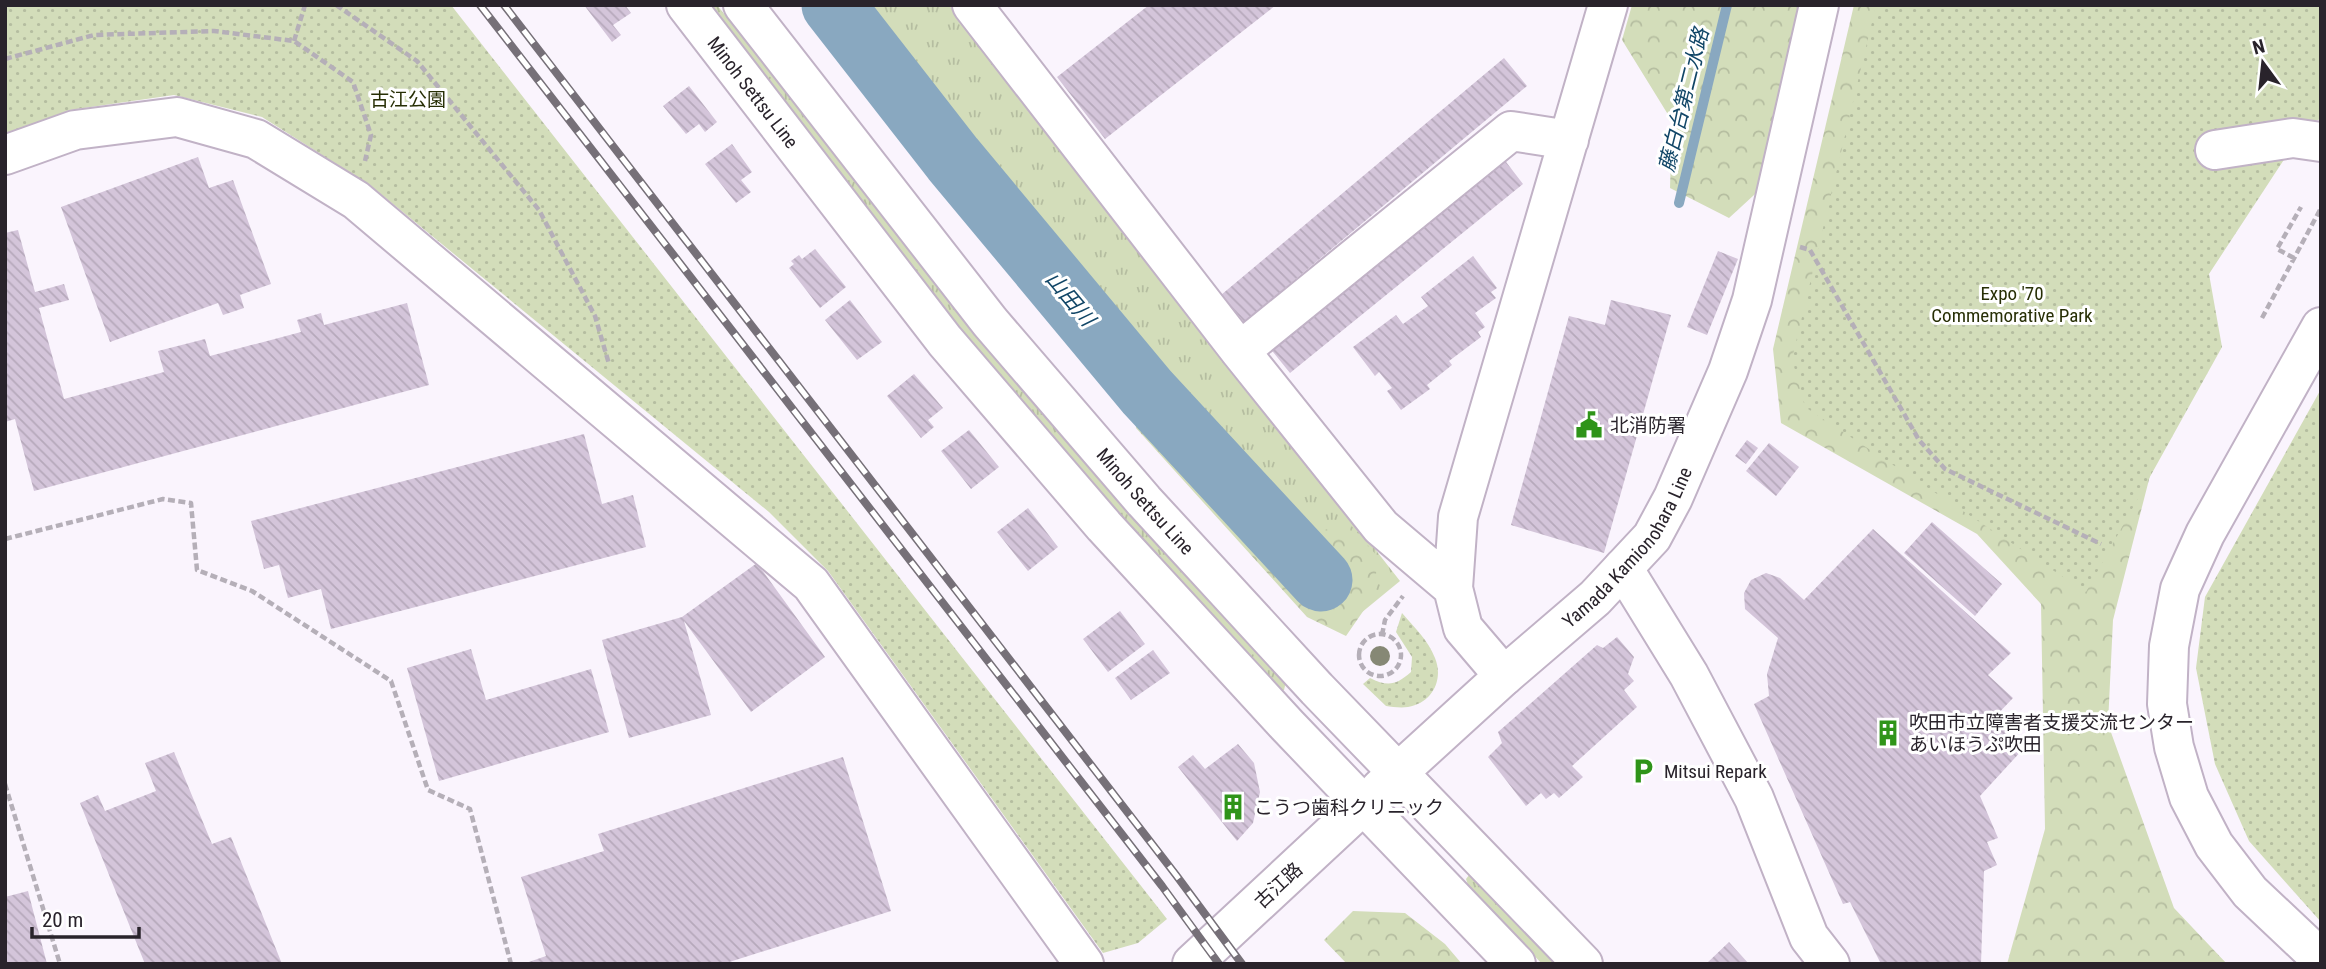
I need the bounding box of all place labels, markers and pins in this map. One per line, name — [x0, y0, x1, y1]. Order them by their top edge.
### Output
public building icon: 北消防署 — [1574, 410, 1604, 440]
place label: 北消防署 — [1610, 414, 1686, 437]
place label: 吹田市立障害者支援交流センター あいほうぷ吹田 — [1909, 711, 2194, 756]
building icon: 吹田市立障害者支援交流センター あいほうぷ吹田 — [1873, 718, 1903, 748]
parking icon: Mitsui Repark — [1628, 756, 1658, 786]
place label: Mitsui Repark — [1664, 760, 1767, 783]
building icon: こうつ歯科クリニック — [1218, 792, 1248, 822]
place label: こうつ歯科クリニック — [1254, 796, 1444, 819]

